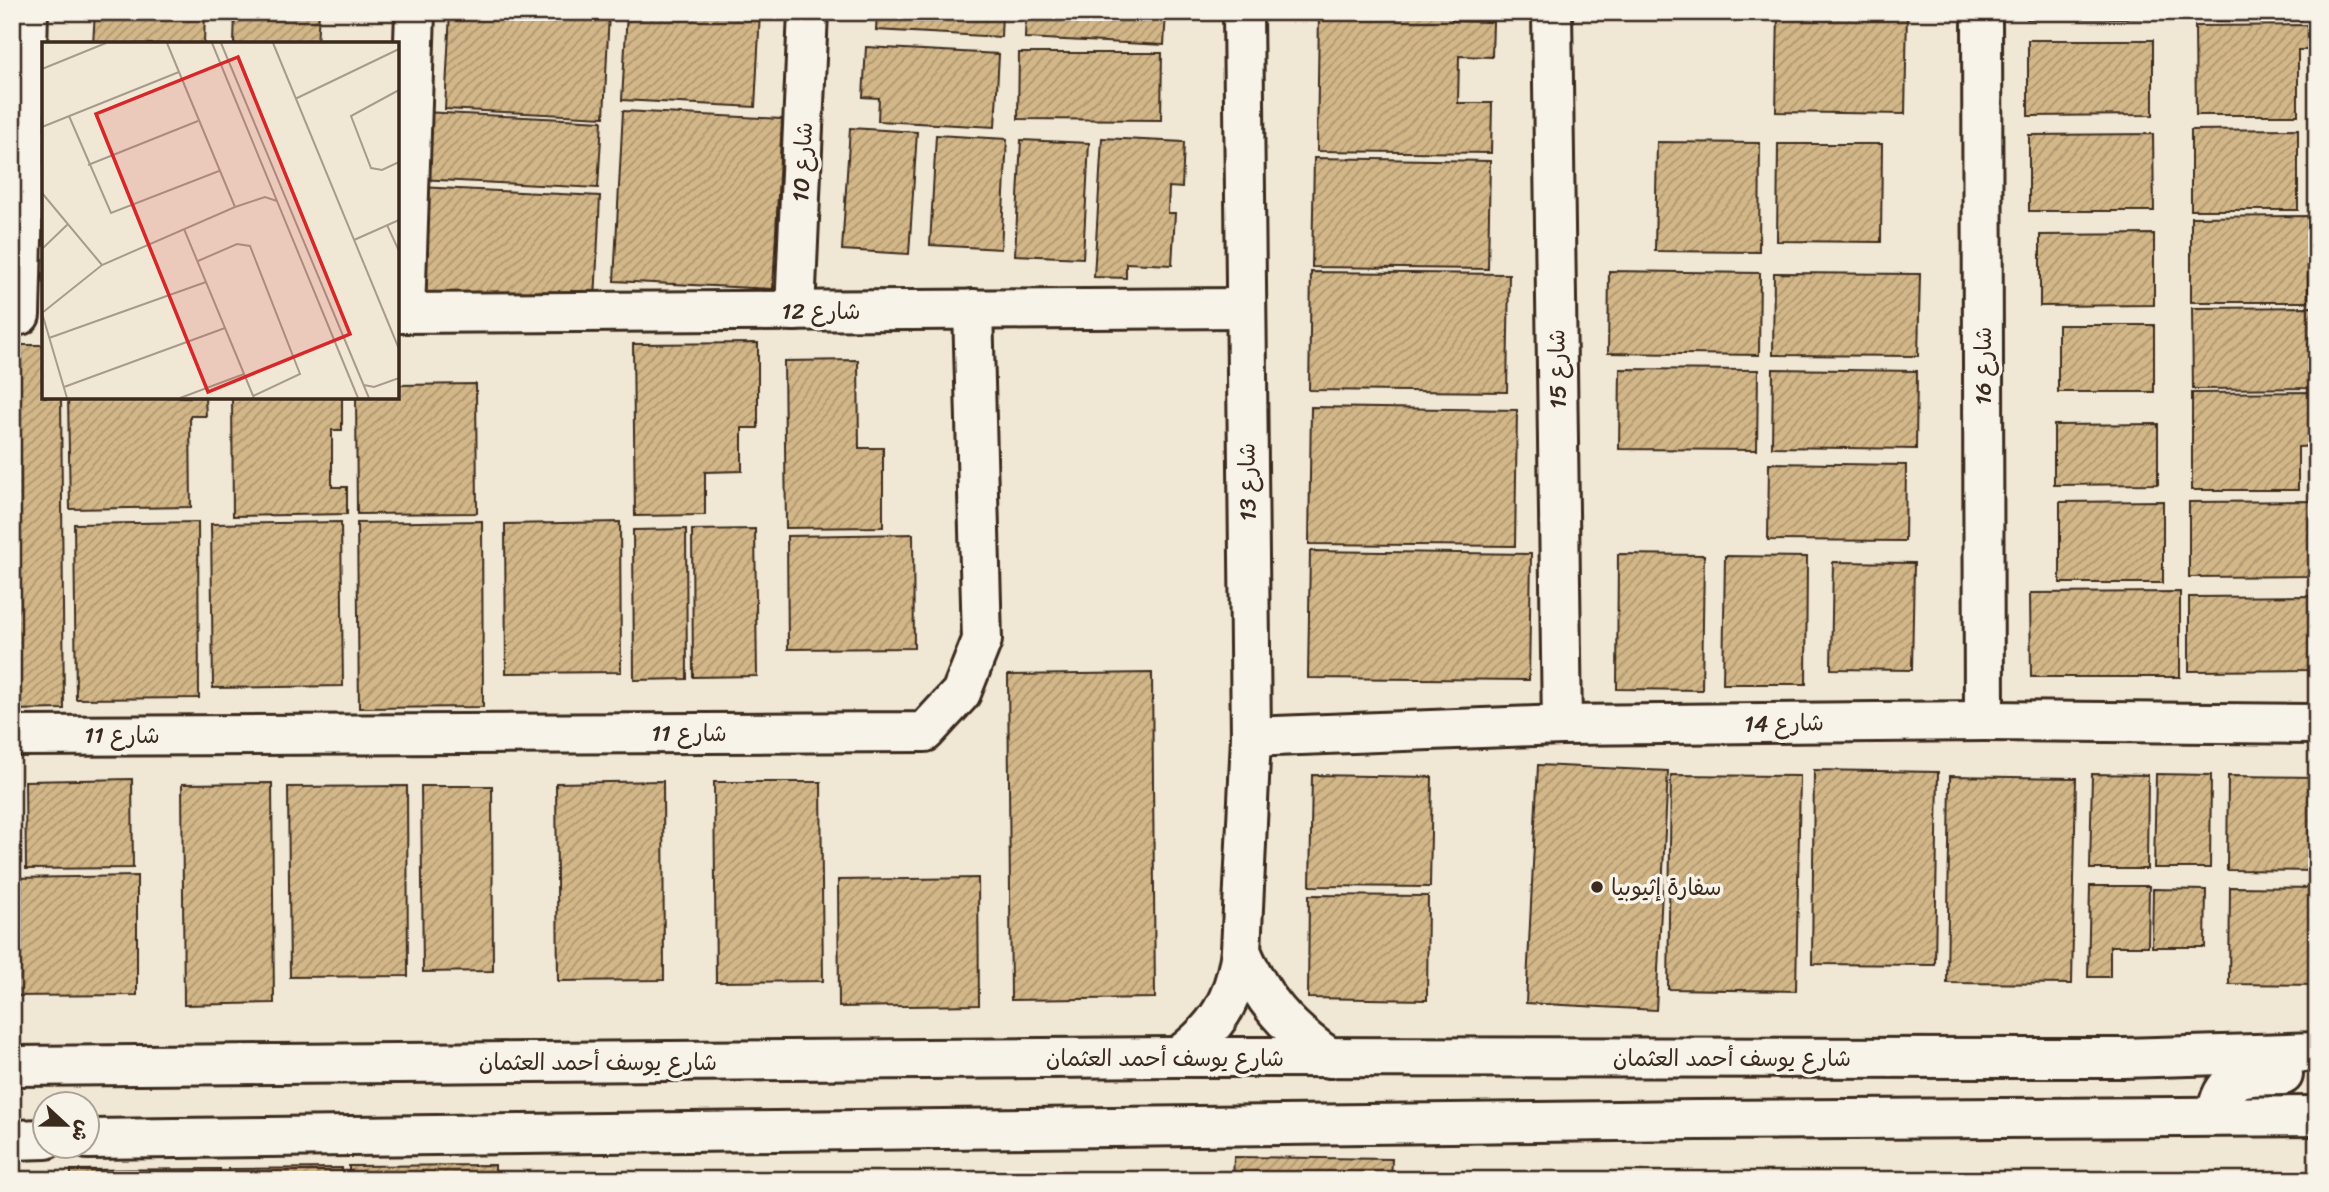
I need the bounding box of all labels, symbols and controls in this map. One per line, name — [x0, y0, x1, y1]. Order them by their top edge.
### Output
inset map — [42, 42, 399, 399]
street label: شارع 10 — [780, 121, 825, 203]
street label: شارع 12 — [782, 291, 860, 332]
street label: شارع 16 — [1963, 327, 2004, 405]
street label: شارع 15 — [1536, 329, 1579, 409]
street label: شارع 13 — [1226, 443, 1269, 521]
street label: شارع 14 — [1744, 702, 1824, 745]
street label: شارع 11 — [651, 713, 727, 754]
street label: شارع 11 — [84, 715, 160, 756]
place label: سفارة إثيوبيا — [1611, 867, 1722, 908]
marker: سفارة إثيوبيا — [1589, 879, 1605, 895]
street label: شارع يوسف أحمد العثمان — [1046, 1038, 1284, 1079]
street label: شارع يوسف أحمد العثمان — [1613, 1038, 1851, 1079]
street label: شارع يوسف أحمد العثمان — [479, 1042, 717, 1083]
north arrow — [32, 1090, 102, 1160]
text: ش — [62, 1115, 101, 1147]

